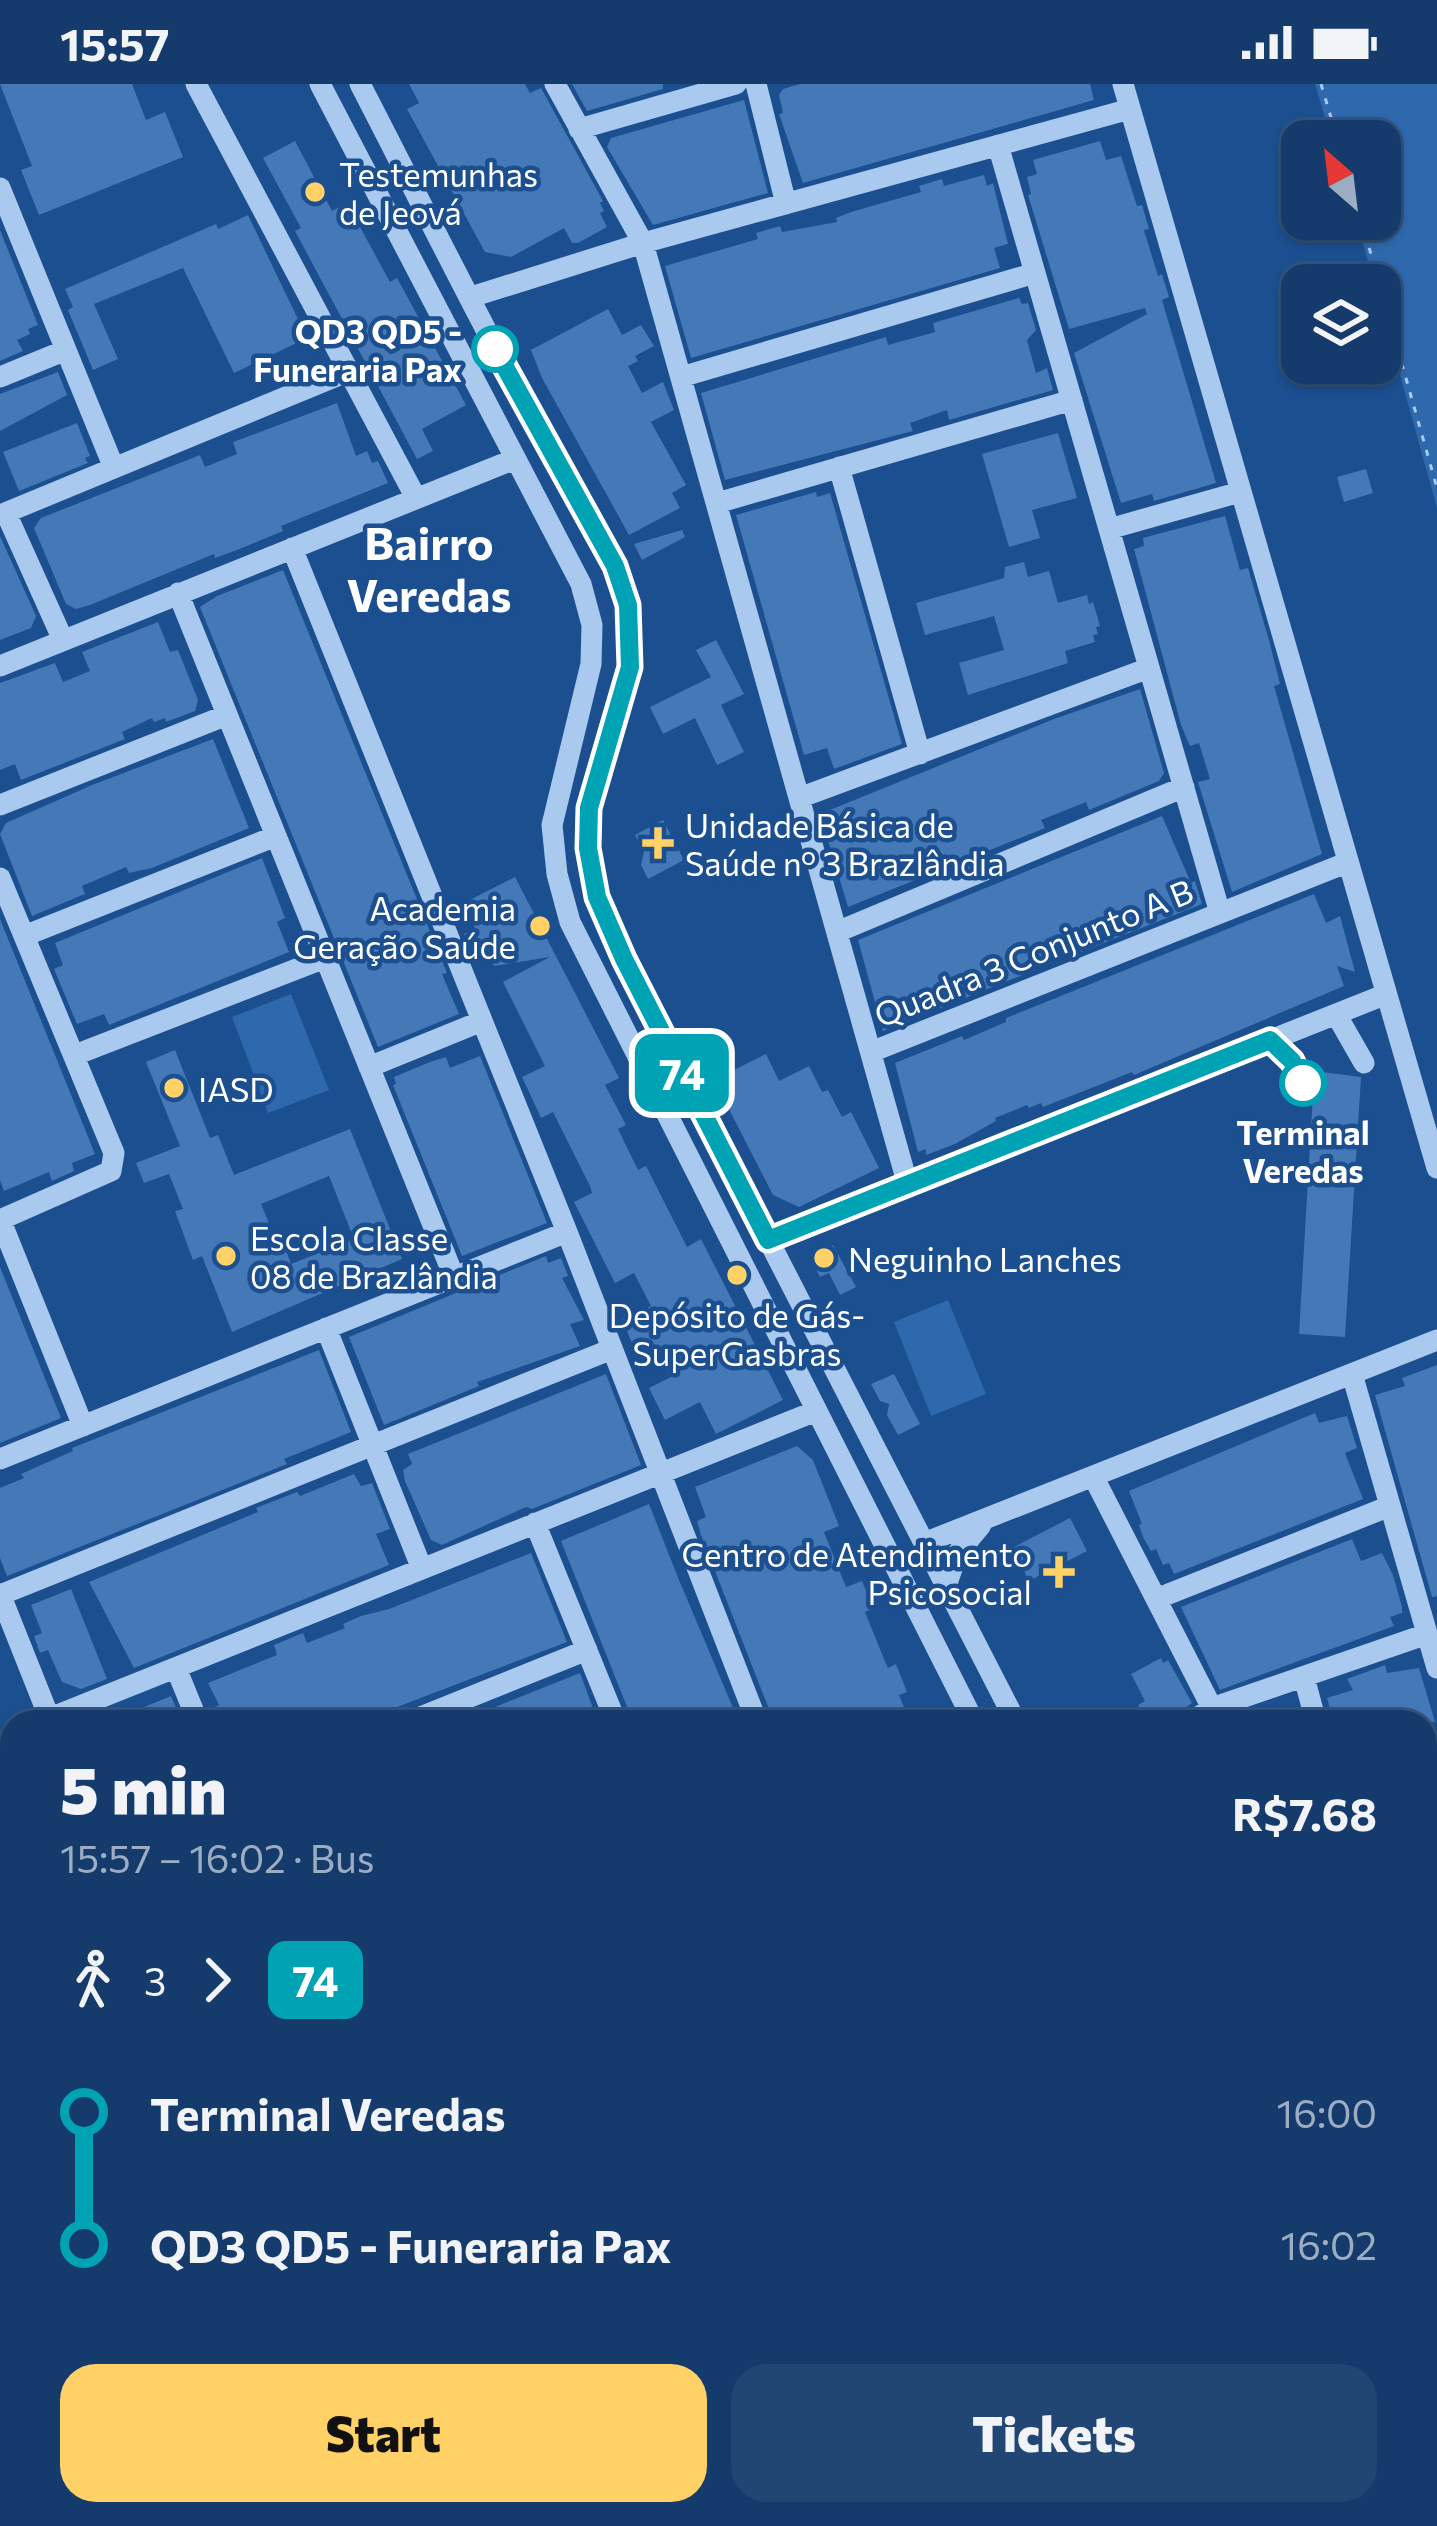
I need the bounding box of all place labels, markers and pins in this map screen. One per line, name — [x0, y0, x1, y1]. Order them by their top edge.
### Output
place label: Testemunhas de Jeová — [339, 153, 538, 232]
marker: Testemunhas de Jeová — [302, 179, 328, 205]
place label: QD3 QD5 - Funeraria Pax — [253, 310, 462, 389]
marker: QD3 QD5 - Funeraria Pax — [473, 327, 517, 371]
place label: Unidade Básica de Saúde nº 3 Brazlândia — [685, 804, 1005, 883]
marker: Unidade Básica de Saúde nº 3 Brazlândia — [642, 827, 674, 859]
place label: Academia Geração Saúde — [293, 887, 516, 966]
marker: Academia Geração Saúde — [527, 913, 553, 939]
marker: Terminal Veredas — [1281, 1061, 1325, 1105]
place label: IASD — [198, 1068, 274, 1109]
marker: IASD — [161, 1075, 187, 1101]
place label: Terminal Veredas — [1236, 1111, 1370, 1190]
place label: Escola Classe 08 de Brazlândia — [250, 1217, 498, 1296]
place label: Neguinho Lanches — [848, 1238, 1122, 1279]
marker: Escola Classe 08 de Brazlândia — [213, 1243, 239, 1269]
marker: Neguinho Lanches — [811, 1245, 837, 1271]
marker: Depósito de Gás- SuperGasbras — [724, 1262, 750, 1288]
place label: Depósito de Gás- SuperGasbras — [609, 1294, 865, 1373]
place label: Centro de Atendimento Psicosocial — [681, 1533, 1032, 1612]
marker: Centro de Atendimento Psicosocial — [1043, 1556, 1075, 1588]

